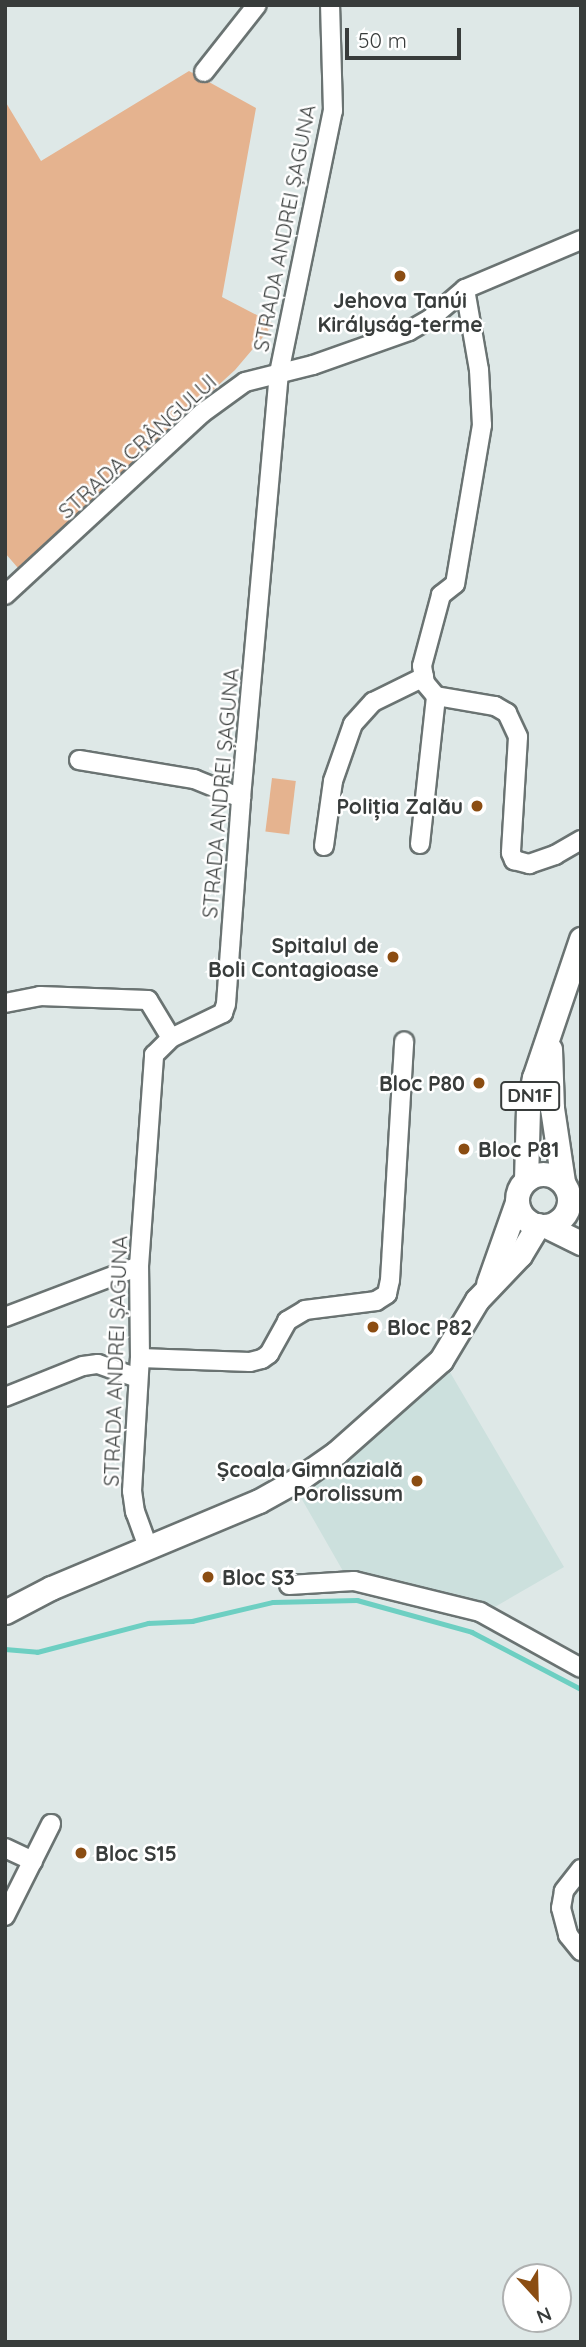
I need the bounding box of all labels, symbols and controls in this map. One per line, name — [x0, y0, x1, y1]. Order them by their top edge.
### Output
scale bar — [348, 14, 463, 58]
text: 50 m — [358, 27, 407, 53]
street label: STRADA ANDREI ȘAGUNA — [248, 102, 320, 354]
marker: Jehova Tanúi Királyság-terme — [392, 268, 408, 284]
place label: Jehova Tanúi Királyság-terme — [317, 287, 483, 337]
street label: STRADA CRÂNGULUI — [53, 368, 221, 524]
street label: STRADA ANDREI ȘAGUNA — [197, 667, 243, 919]
place label: Poliția Zalău — [336, 793, 463, 819]
marker: Poliția Zalău — [469, 798, 485, 814]
place label: Spitalul de Boli Contagioase — [208, 932, 379, 982]
marker: Spitalul de Boli Contagioase — [385, 949, 401, 965]
place label: Bloc P80 — [379, 1070, 465, 1096]
marker: Bloc P80 — [471, 1075, 487, 1091]
road number: DN1F — [498, 1080, 562, 1112]
place label: Bloc P81 — [478, 1136, 559, 1162]
marker: Bloc P81 — [456, 1141, 472, 1157]
street label: STRADA ANDREI ȘAGUNA — [98, 1235, 132, 1487]
place label: Bloc P82 — [387, 1314, 472, 1340]
marker: Bloc P82 — [365, 1319, 381, 1335]
place label: Școala Gimnazială Porolissum — [217, 1456, 403, 1506]
marker: Școala Gimnazială Porolissum — [409, 1473, 425, 1489]
place label: Bloc S3 — [222, 1564, 295, 1590]
marker: Bloc S3 — [200, 1569, 216, 1585]
place label: Bloc S15 — [95, 1840, 177, 1866]
marker: Bloc S15 — [73, 1845, 89, 1861]
north arrow — [502, 2263, 572, 2333]
text: N — [533, 2302, 555, 2329]

